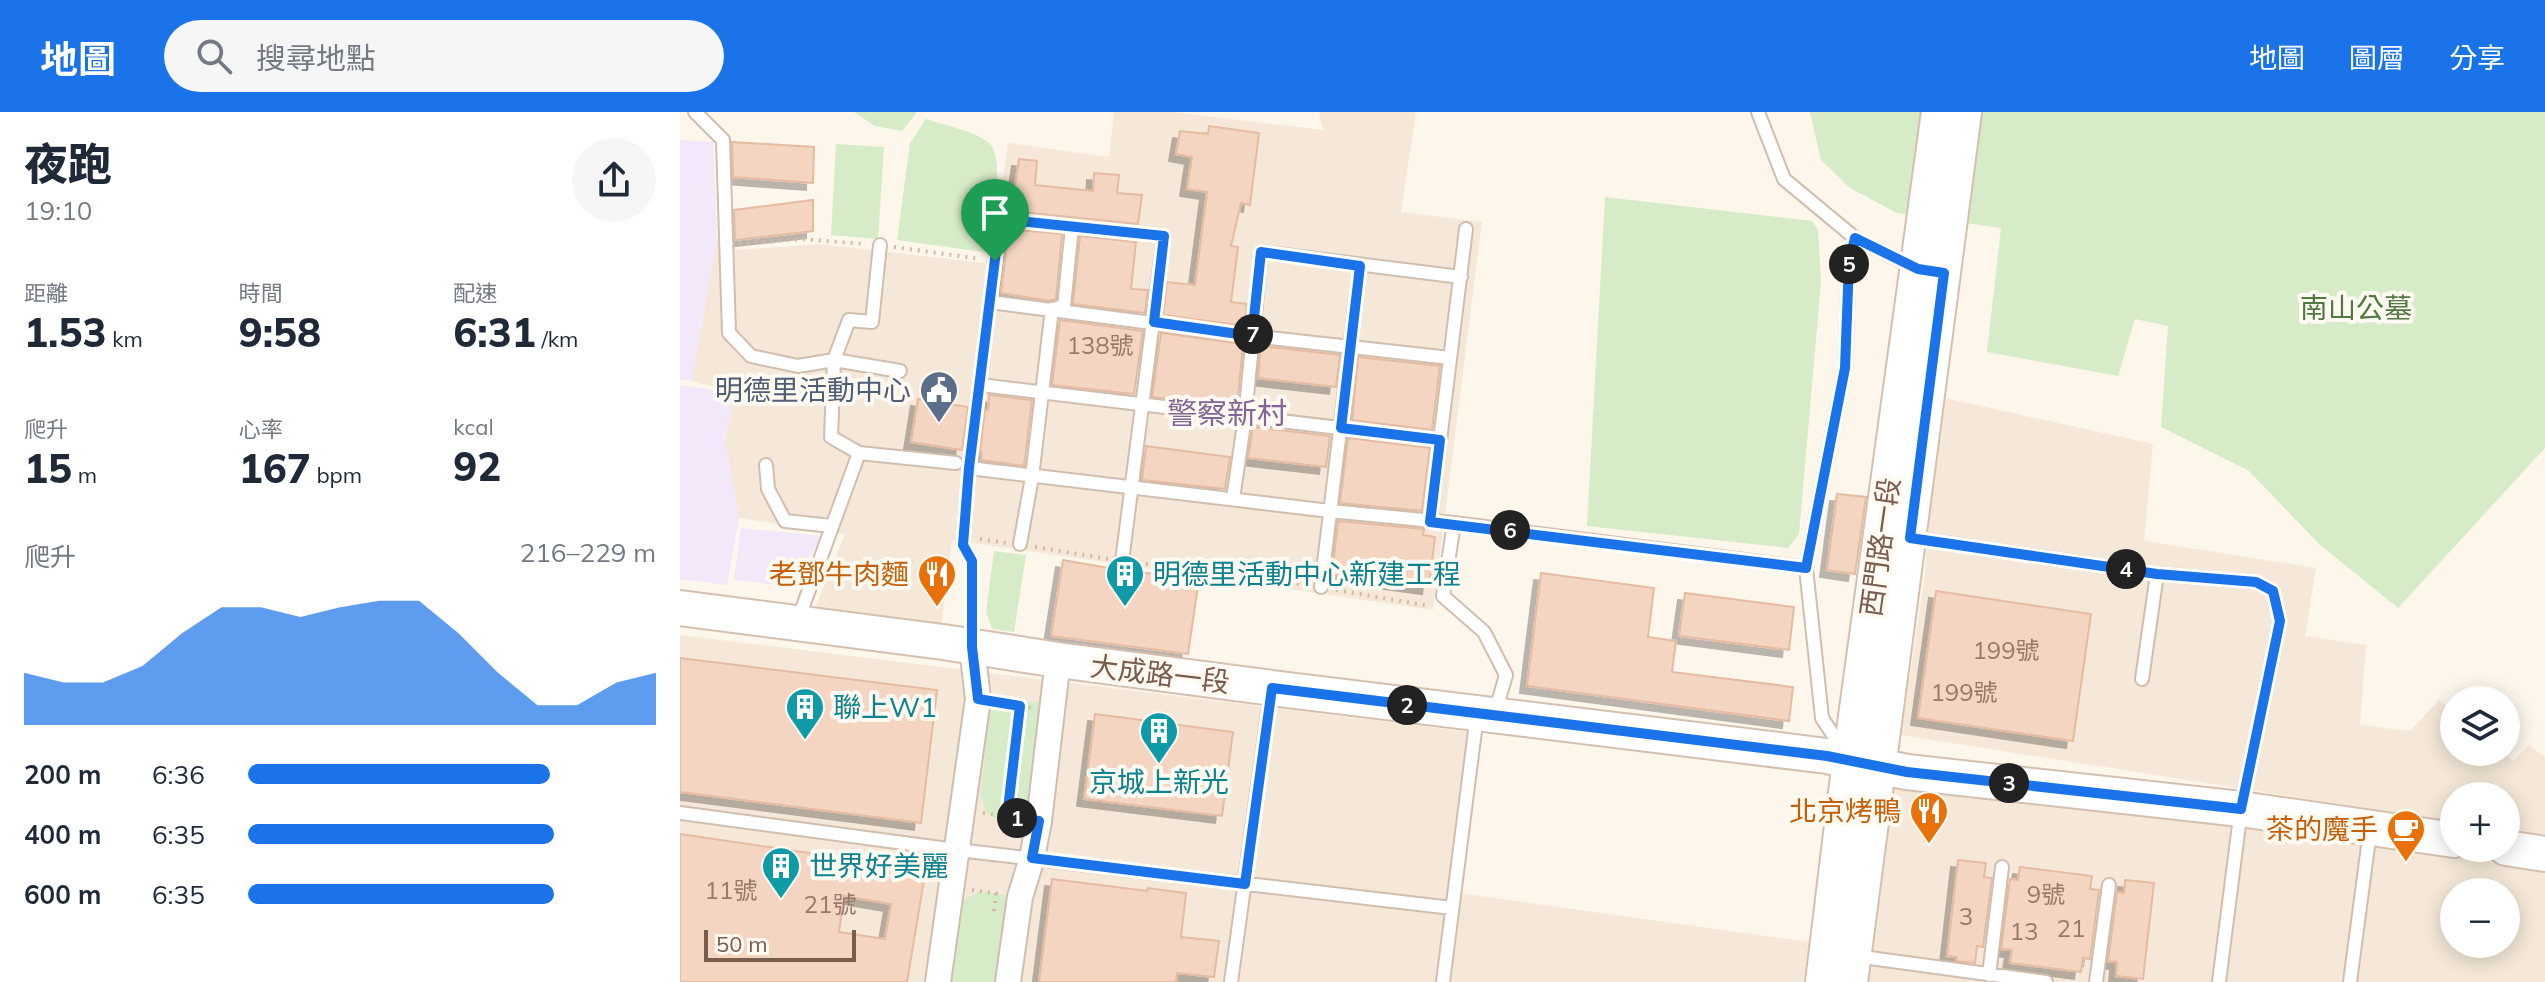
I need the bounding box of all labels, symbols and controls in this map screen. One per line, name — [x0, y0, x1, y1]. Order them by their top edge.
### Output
search box — [164, 20, 724, 92]
icon: search — [192, 34, 236, 78]
text: 地圖 — [40, 35, 116, 83]
text: 搜尋地點 — [256, 39, 376, 77]
text: 地圖 — [2249, 40, 2305, 75]
text: 圖層 — [2349, 40, 2405, 75]
text: 分享 — [2449, 40, 2505, 75]
text: 夜跑 — [24, 136, 112, 191]
button: share — [572, 138, 656, 222]
pin — [961, 179, 1029, 261]
icon: arrive — [973, 191, 1017, 235]
text: 19:10 — [24, 194, 92, 227]
pin: 5 — [1829, 244, 1869, 284]
text: 5 — [1842, 250, 1856, 278]
text: 距離 — [24, 279, 68, 307]
text: 時間 — [239, 279, 283, 307]
text: 配速 — [453, 279, 497, 307]
park label: 南山公墓 — [2300, 290, 2412, 325]
text: 1.53 — [24, 307, 106, 357]
text: 9:58 — [239, 307, 321, 357]
text: 6:31 — [453, 307, 536, 357]
pin: 7 — [1233, 314, 1273, 354]
text: 7 — [1246, 320, 1260, 348]
text: km — [106, 325, 143, 353]
text: /km — [536, 325, 578, 353]
house number: 138號 — [1066, 330, 1134, 360]
public building icon: 明德里活動中心 — [918, 369, 960, 424]
place label: 明德里活動中心 — [715, 372, 911, 407]
district label: 警察新村 — [1167, 394, 1287, 432]
text: kcal — [453, 413, 494, 441]
text: 爬升 — [24, 415, 68, 443]
text: 心率 — [239, 415, 283, 443]
text: 92 — [453, 441, 501, 491]
text: 15 — [24, 443, 72, 493]
text: 167 — [239, 443, 311, 493]
text: m — [72, 461, 97, 489]
text: bpm — [311, 461, 362, 489]
street label: 西門路一段 — [1852, 475, 1907, 619]
pin: 6 — [1490, 510, 1530, 550]
text: 6 — [1503, 516, 1517, 544]
text: 216–229 m — [520, 536, 656, 569]
text: 爬升 — [24, 540, 76, 573]
pin: 4 — [2106, 549, 2146, 589]
restaurant icon: 老鄧牛肉麵 — [916, 553, 958, 608]
building icon: 明德里活動中心新建工程 — [1104, 553, 1146, 608]
text: 4 — [2119, 555, 2133, 583]
place label: 老鄧牛肉麵 — [769, 556, 909, 591]
place label: 明德里活動中心新建工程 — [1153, 556, 1461, 591]
house number: 199號 — [1972, 635, 2040, 665]
street label: 大成路一段 — [1088, 648, 1232, 699]
house number: 199號 — [1930, 677, 1998, 707]
pin: 2 — [1387, 685, 1427, 725]
building icon: 聯上W1 — [784, 686, 826, 741]
map controls — [2440, 686, 2520, 958]
button: layers — [2440, 686, 2520, 766]
place label: 聯上W1 — [833, 689, 937, 724]
text: 2 — [1400, 691, 1414, 719]
building icon: 京城上新光 — [1138, 710, 1180, 765]
text: 200 m — [24, 758, 101, 791]
text: 6:36 — [152, 758, 205, 791]
pin: 3 — [1989, 763, 2029, 803]
place label: 京城上新光 — [1089, 764, 1229, 799]
text: 3 — [2002, 769, 2016, 797]
button: + — [2440, 782, 2520, 862]
restaurant icon: 北京烤鴨 — [1908, 790, 1950, 845]
place label: 北京烤鴨 — [1789, 793, 1901, 828]
pin: 1 — [997, 798, 1037, 838]
text: 1 — [1010, 804, 1024, 832]
cafe icon: 茶的魔手 — [2385, 808, 2427, 863]
place label: 茶的魔手 — [2266, 811, 2378, 846]
text: 400 m — [24, 818, 101, 851]
text: 6:35 — [152, 818, 205, 851]
building icon: 世界好美麗 — [760, 845, 802, 900]
place label: 世界好美麗 — [809, 848, 949, 883]
house number: 11號 — [705, 875, 757, 905]
text: 600 m — [24, 878, 101, 911]
text: 6:35 — [152, 878, 205, 911]
button: − — [2440, 878, 2520, 958]
house number: 9號 — [2027, 879, 2065, 909]
house number: 21號 — [804, 889, 856, 919]
house number: 3 — [1959, 901, 1973, 931]
house number: 21 — [2057, 913, 2085, 943]
house number: 13 — [2010, 916, 2038, 946]
scale bar — [704, 926, 856, 962]
text: 50 m — [716, 930, 767, 958]

